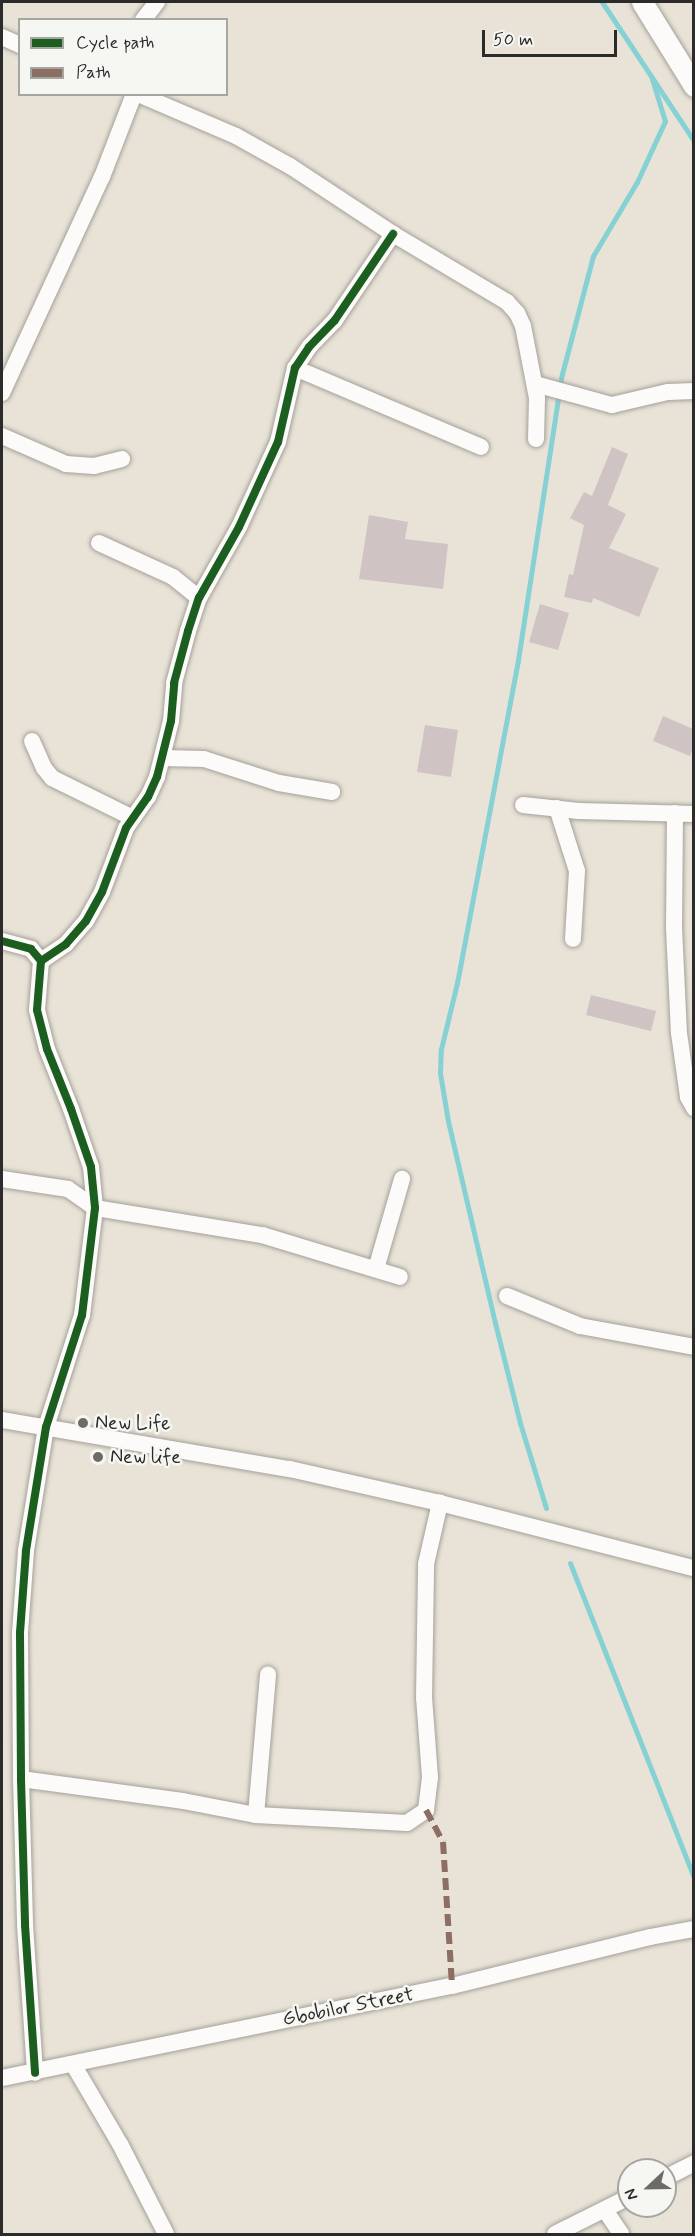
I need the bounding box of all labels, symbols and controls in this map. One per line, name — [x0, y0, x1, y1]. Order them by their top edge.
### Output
legend — [18, 18, 228, 96]
scale bar — [485, 18, 620, 56]
text: 50 m — [493, 28, 533, 52]
text: Cycle path — [76, 31, 154, 55]
text: Path — [76, 61, 111, 85]
place label: New Life — [95, 1411, 171, 1435]
marker: New Life — [76, 1416, 90, 1430]
place label: New life — [110, 1445, 181, 1469]
marker: New life — [91, 1450, 105, 1464]
street label: Gbobilor Street — [281, 1983, 415, 2031]
north arrow — [617, 2158, 677, 2218]
text: N — [620, 2185, 643, 2203]

